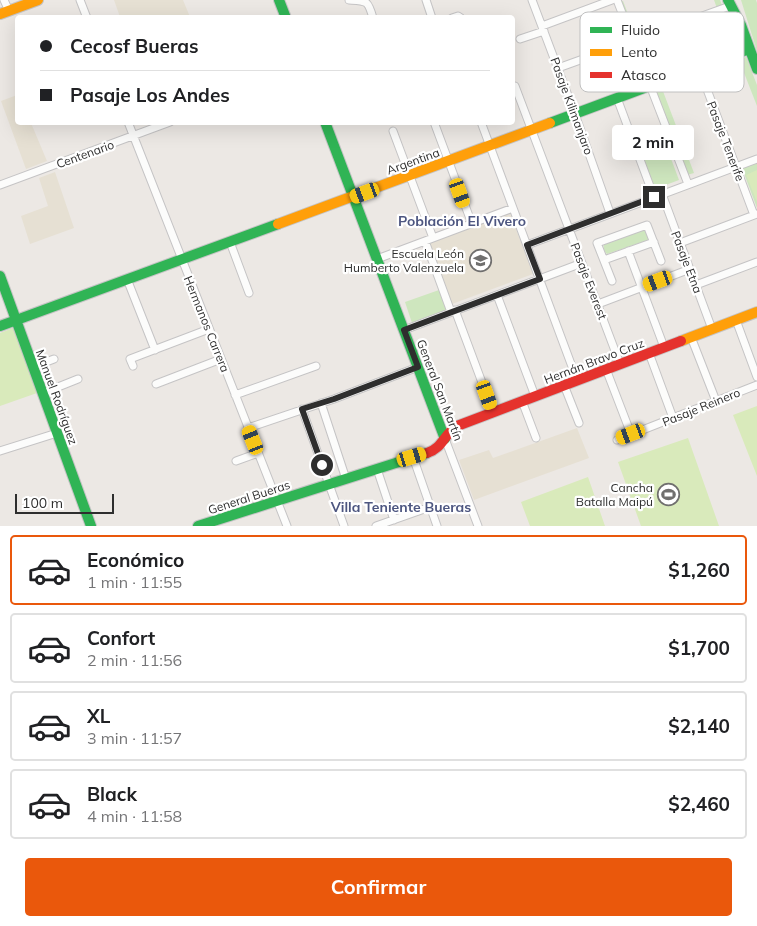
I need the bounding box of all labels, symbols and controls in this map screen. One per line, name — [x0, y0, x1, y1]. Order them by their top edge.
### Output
legend — [580, 12, 744, 92]
text: Fluido — [621, 21, 660, 39]
text: Cecosf Bueras — [70, 34, 199, 58]
text: Lento — [621, 43, 657, 61]
street label: Pasaje Kilimanjaro — [547, 55, 597, 157]
text: Atasco — [621, 66, 666, 84]
text: Pasaje Los Andes — [70, 83, 230, 107]
street label: Pasaje Tenerife — [704, 99, 748, 183]
callout: 2 min — [613, 124, 695, 160]
text: 2 min — [632, 132, 674, 152]
street label: Centenario — [54, 137, 116, 171]
street label: Argentina — [385, 145, 441, 177]
car — [447, 176, 472, 210]
car — [348, 181, 381, 205]
route end — [643, 186, 665, 208]
district label: Población El Vivero — [398, 212, 526, 230]
street label: Pasaje Etna — [668, 229, 706, 295]
street label: Pasaje Everest — [567, 240, 611, 322]
place label: Escuela León Humberto Valenzuela — [344, 246, 464, 275]
school or university icon: Escuela León Humberto Valenzuela — [468, 248, 492, 272]
car — [641, 269, 674, 293]
street label: Hermanos Carrera — [181, 274, 233, 374]
street label: Hernán Bravo Cruz — [542, 335, 646, 387]
street label: General San Martín — [414, 337, 466, 443]
street label: Manuel Rodríguez — [33, 347, 81, 447]
car — [474, 378, 499, 412]
street label: Pasaje Reinero — [660, 385, 742, 429]
car — [614, 422, 647, 446]
car — [240, 423, 265, 457]
car — [395, 445, 428, 469]
route start — [311, 454, 333, 476]
street label: General Bueras — [206, 477, 292, 517]
place label: Cancha Batalla Maipú — [576, 480, 653, 509]
sports icon: Cancha Batalla Maipú — [657, 482, 681, 506]
scale bar — [15, 491, 114, 514]
text: 100 m — [22, 494, 63, 512]
district label: Villa Teniente Bueras — [330, 498, 471, 516]
icon: car — [27, 548, 72, 593]
text: Económico — [87, 548, 184, 572]
text: $1,260 — [668, 558, 730, 582]
text: 1 min · 11:55 — [87, 572, 182, 592]
icon: car — [27, 626, 72, 671]
text: Confort — [87, 626, 155, 650]
text: $1,700 — [668, 636, 730, 660]
text: 2 min · 11:56 — [87, 650, 182, 670]
icon: car — [27, 704, 72, 749]
text: XL — [87, 704, 110, 728]
text: $2,140 — [668, 714, 730, 738]
text: 3 min · 11:57 — [87, 728, 182, 748]
icon: car — [27, 782, 72, 827]
text: Black — [87, 782, 137, 806]
text: $2,460 — [668, 792, 730, 816]
text: 4 min · 11:58 — [87, 806, 182, 826]
button: Confirmar — [25, 858, 732, 916]

